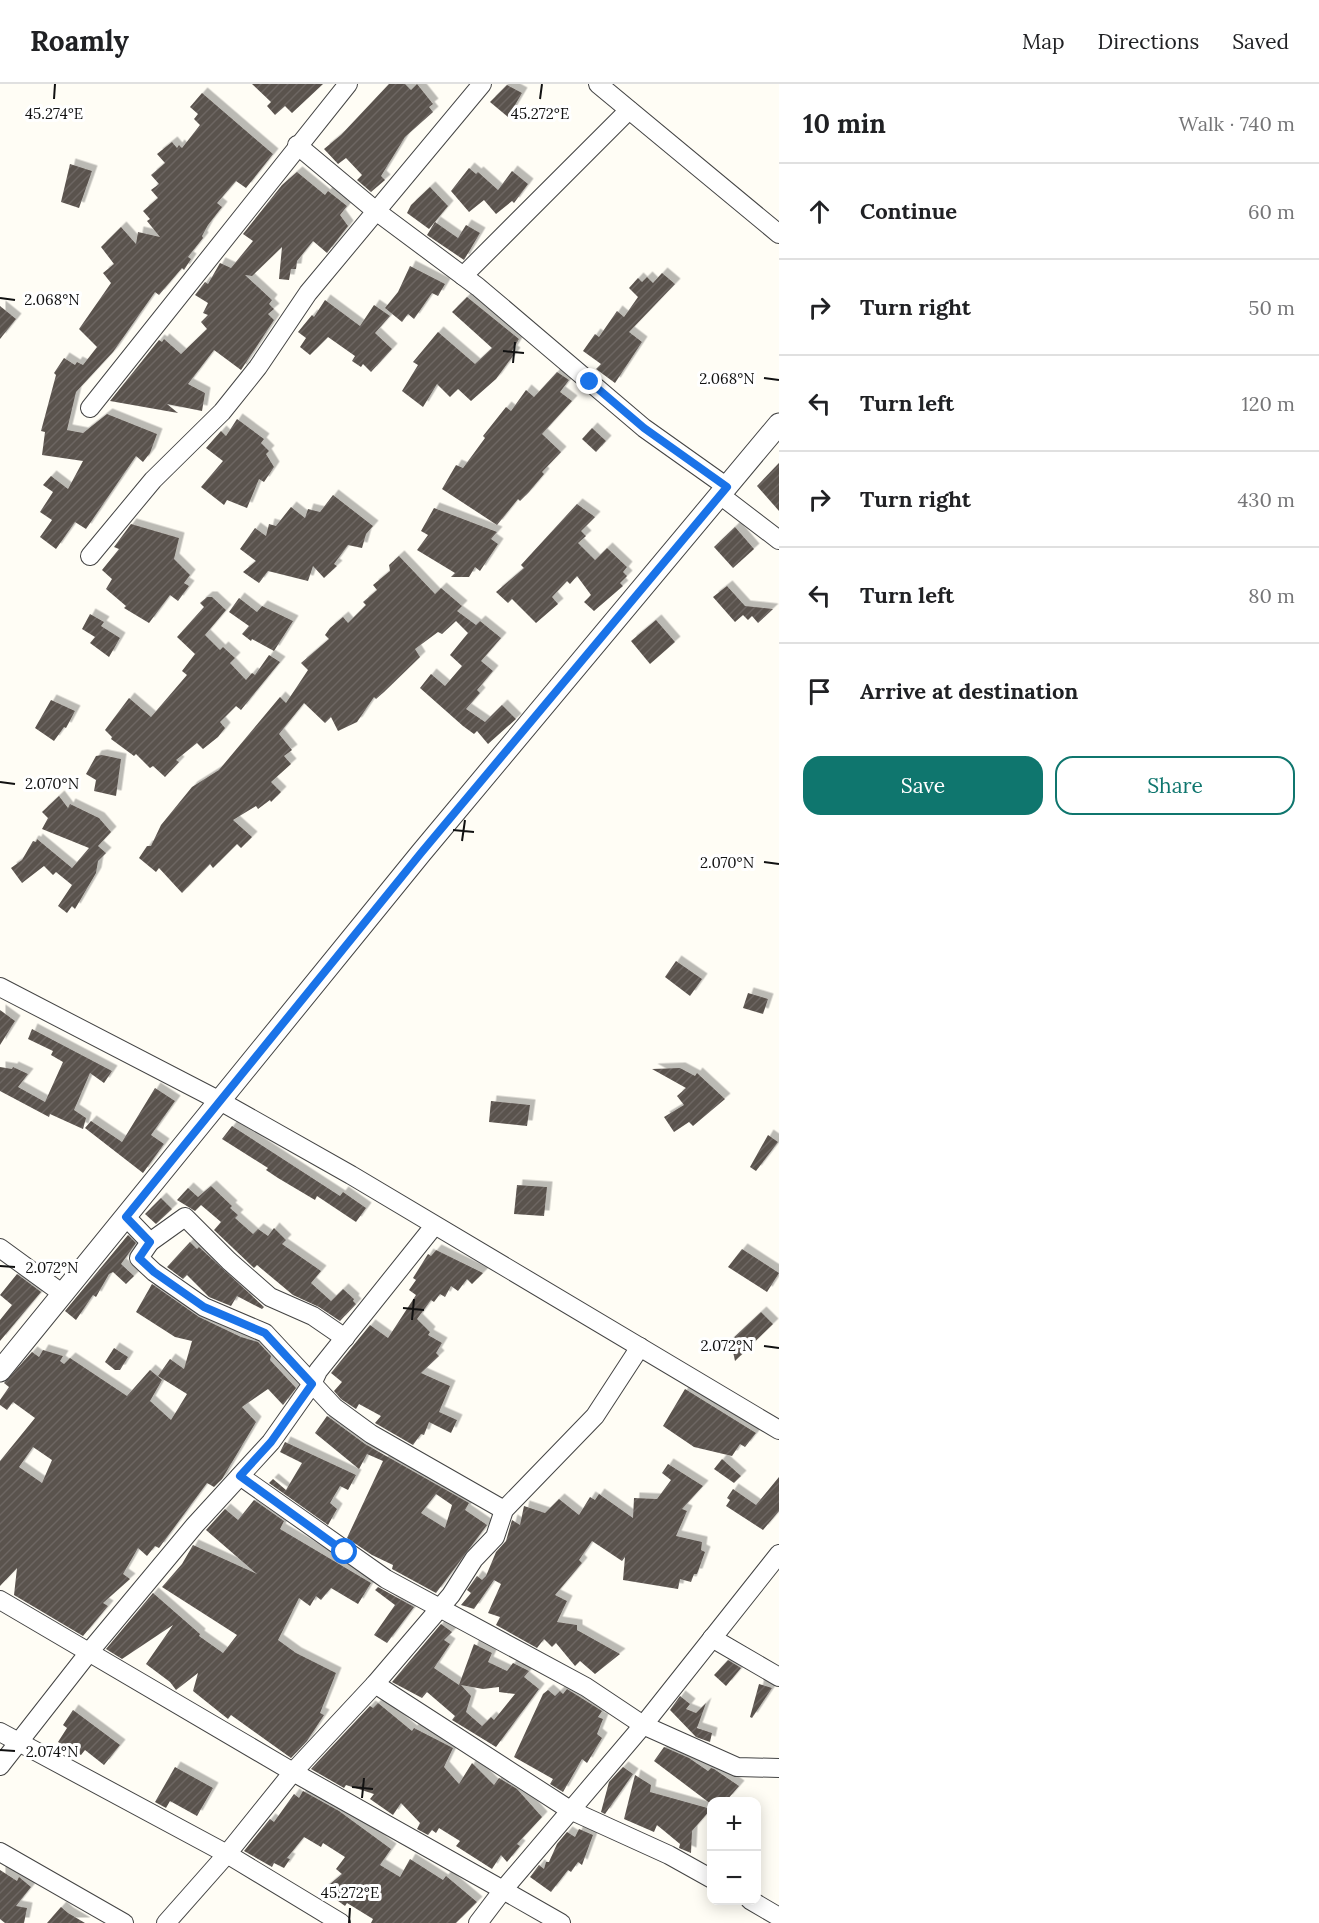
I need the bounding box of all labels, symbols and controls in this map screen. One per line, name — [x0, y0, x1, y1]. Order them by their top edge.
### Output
text: Roamly — [30, 23, 129, 59]
text: Map — [1022, 28, 1065, 55]
text: Directions — [1098, 28, 1199, 55]
text: Saved — [1232, 28, 1289, 55]
text: 45.274°E — [25, 104, 83, 123]
text: 45.272°E — [511, 104, 569, 123]
text: 10 min — [803, 107, 886, 140]
text: Walk · 740 m — [1179, 111, 1295, 136]
icon: ahead — [803, 195, 836, 228]
text: Continue — [860, 197, 957, 225]
text: 60 m — [1248, 199, 1295, 224]
text: 2.068°N — [24, 290, 80, 309]
icon: right — [803, 291, 836, 324]
text: Turn right — [860, 293, 971, 321]
text: 50 m — [1249, 295, 1295, 320]
route end — [576, 368, 602, 394]
text: 2.068°N — [699, 369, 755, 388]
icon: left — [803, 387, 836, 420]
text: Turn left — [860, 389, 954, 417]
text: 120 m — [1241, 391, 1295, 416]
icon: right — [803, 483, 836, 516]
text: Turn right — [860, 485, 971, 513]
text: 430 m — [1237, 487, 1295, 512]
icon: left — [803, 579, 836, 612]
text: Turn left — [860, 581, 954, 609]
text: 80 m — [1248, 583, 1295, 608]
icon: arrive — [803, 675, 836, 708]
text: Arrive at destination — [860, 677, 1078, 705]
button: Save — [803, 756, 1043, 815]
button: Share — [1055, 756, 1295, 815]
text: 2.070°N — [25, 774, 79, 793]
text: 2.070°N — [700, 853, 754, 872]
text: 2.072°N — [26, 1258, 78, 1277]
text: 2.072°N — [701, 1336, 753, 1355]
route start — [331, 1538, 357, 1564]
text: 2.074°N — [26, 1742, 78, 1761]
map controls — [707, 1797, 761, 1905]
button: + — [707, 1797, 761, 1851]
button: − — [707, 1851, 761, 1905]
text: 45.272°E — [321, 1883, 379, 1902]

